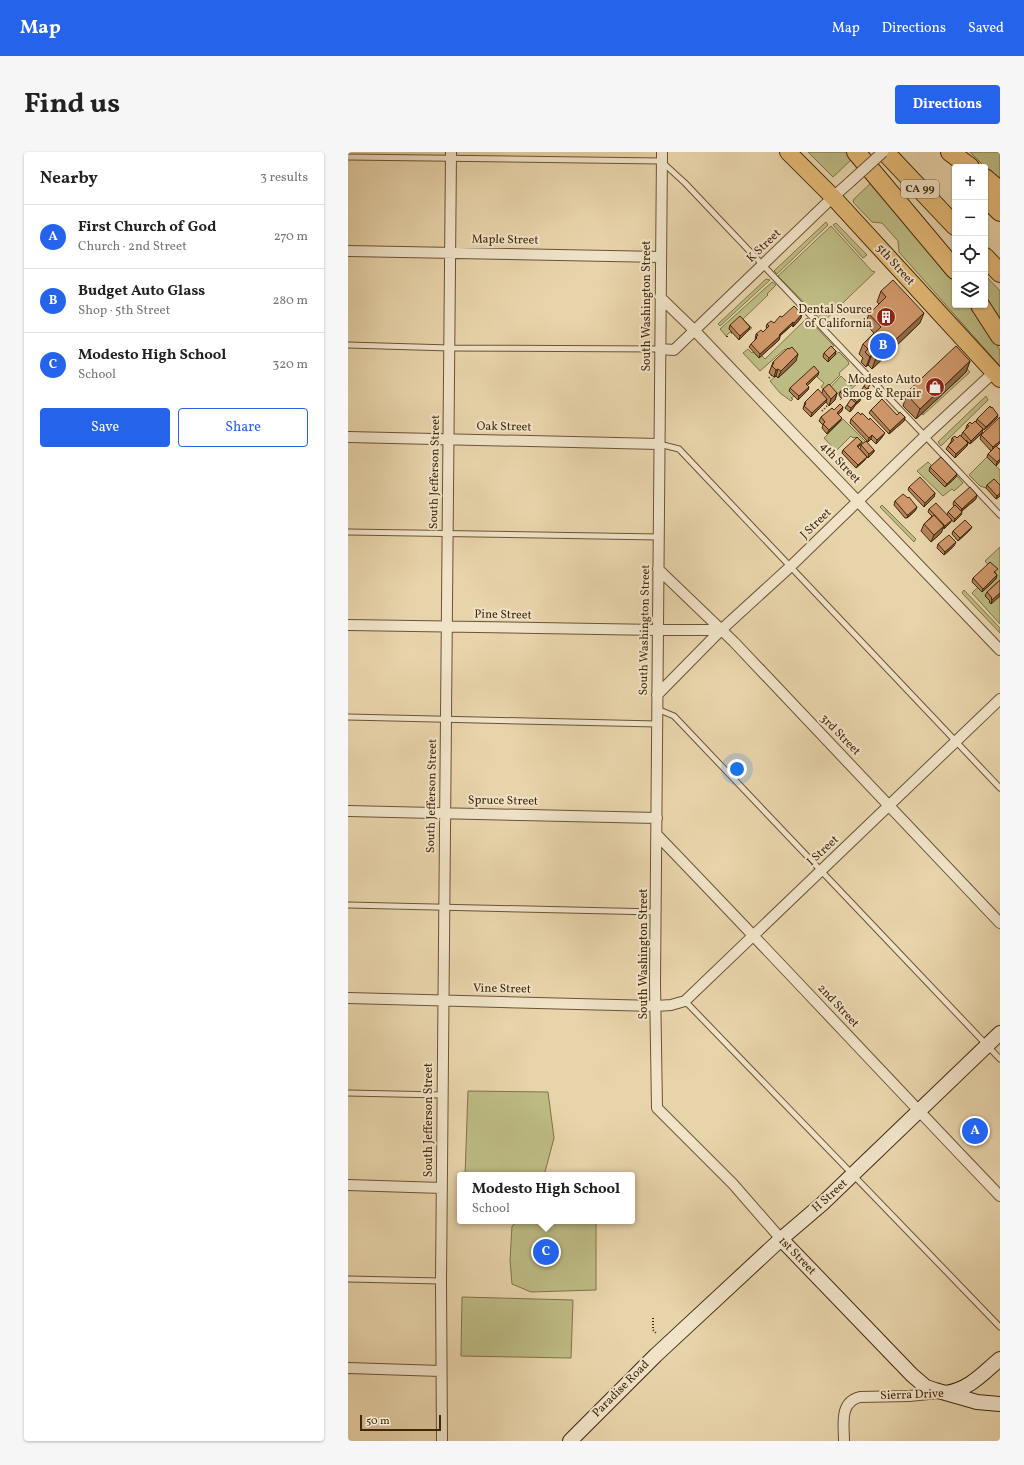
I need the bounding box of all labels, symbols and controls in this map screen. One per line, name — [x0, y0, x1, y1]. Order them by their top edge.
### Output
text: Map — [20, 15, 61, 41]
text: Map — [832, 19, 860, 38]
text: Directions — [882, 19, 946, 38]
text: Saved — [968, 19, 1004, 38]
text: Find us — [24, 85, 120, 124]
button: Directions — [895, 85, 1000, 124]
map controls — [952, 164, 988, 308]
button: + — [952, 164, 988, 200]
text: Nearby — [40, 167, 98, 190]
text: 3 results — [260, 169, 308, 187]
road number: CA 99 — [901, 180, 939, 198]
button: − — [952, 200, 988, 236]
text: First Church of God — [78, 217, 216, 238]
street label: K Street — [743, 226, 785, 266]
text: A — [48, 228, 58, 246]
text: 270 m — [274, 228, 308, 246]
street label: Maple Street — [471, 231, 539, 249]
button: locate — [952, 236, 988, 272]
text: Church · 2nd Street — [78, 238, 187, 256]
street label: South Washington Street — [639, 240, 655, 372]
street label: 5th Street — [872, 241, 918, 289]
button: layers — [952, 272, 988, 308]
text: Budget Auto Glass — [78, 281, 205, 302]
text: B — [49, 292, 57, 310]
text: 280 m — [272, 292, 308, 310]
text: Shop · 5th Street — [78, 302, 170, 320]
place label: Dental Source of California — [798, 302, 872, 332]
building icon: Dental Source of California — [875, 306, 897, 328]
pin: B — [870, 331, 896, 361]
text: Modesto High School — [78, 345, 226, 366]
text: C — [49, 356, 57, 374]
text: 320 m — [273, 356, 308, 374]
text: School — [78, 366, 116, 384]
place label: Modesto Auto Smog & Repair — [842, 372, 921, 402]
shop icon: Modesto Auto Smog & Repair — [924, 376, 946, 398]
button: Save — [40, 408, 170, 447]
button: Share — [178, 408, 308, 447]
street label: South Jefferson Street — [426, 415, 444, 529]
street label: Oak Street — [476, 419, 532, 435]
street label: 4th Street — [816, 439, 864, 487]
street label: J Street — [797, 505, 835, 543]
street label: South Washington Street — [636, 564, 654, 696]
street label: Pine Street — [474, 607, 532, 623]
street label: 3rd Street — [816, 711, 864, 759]
street label: South Jefferson Street — [423, 739, 441, 853]
your location — [727, 759, 747, 779]
street label: Spruce Street — [468, 792, 538, 810]
street label: I Street — [804, 832, 842, 870]
street label: South Washington Street — [636, 888, 652, 1020]
street label: Vine Street — [473, 980, 531, 998]
street label: 2nd Street — [814, 981, 862, 1031]
street label: South Jefferson Street — [421, 1063, 437, 1177]
pin: A — [962, 1116, 988, 1146]
popup — [457, 1172, 635, 1224]
street label: H Street — [809, 1176, 851, 1216]
text: Modesto High School — [472, 1179, 620, 1200]
text: School — [472, 1200, 510, 1218]
street label: 1st Street — [775, 1233, 819, 1279]
pin: C — [533, 1237, 559, 1267]
street label: Paradise Road — [589, 1357, 653, 1421]
street label: Sierra Drive — [880, 1386, 944, 1404]
scale bar — [360, 1413, 441, 1432]
text: 50 m — [366, 1414, 390, 1429]

